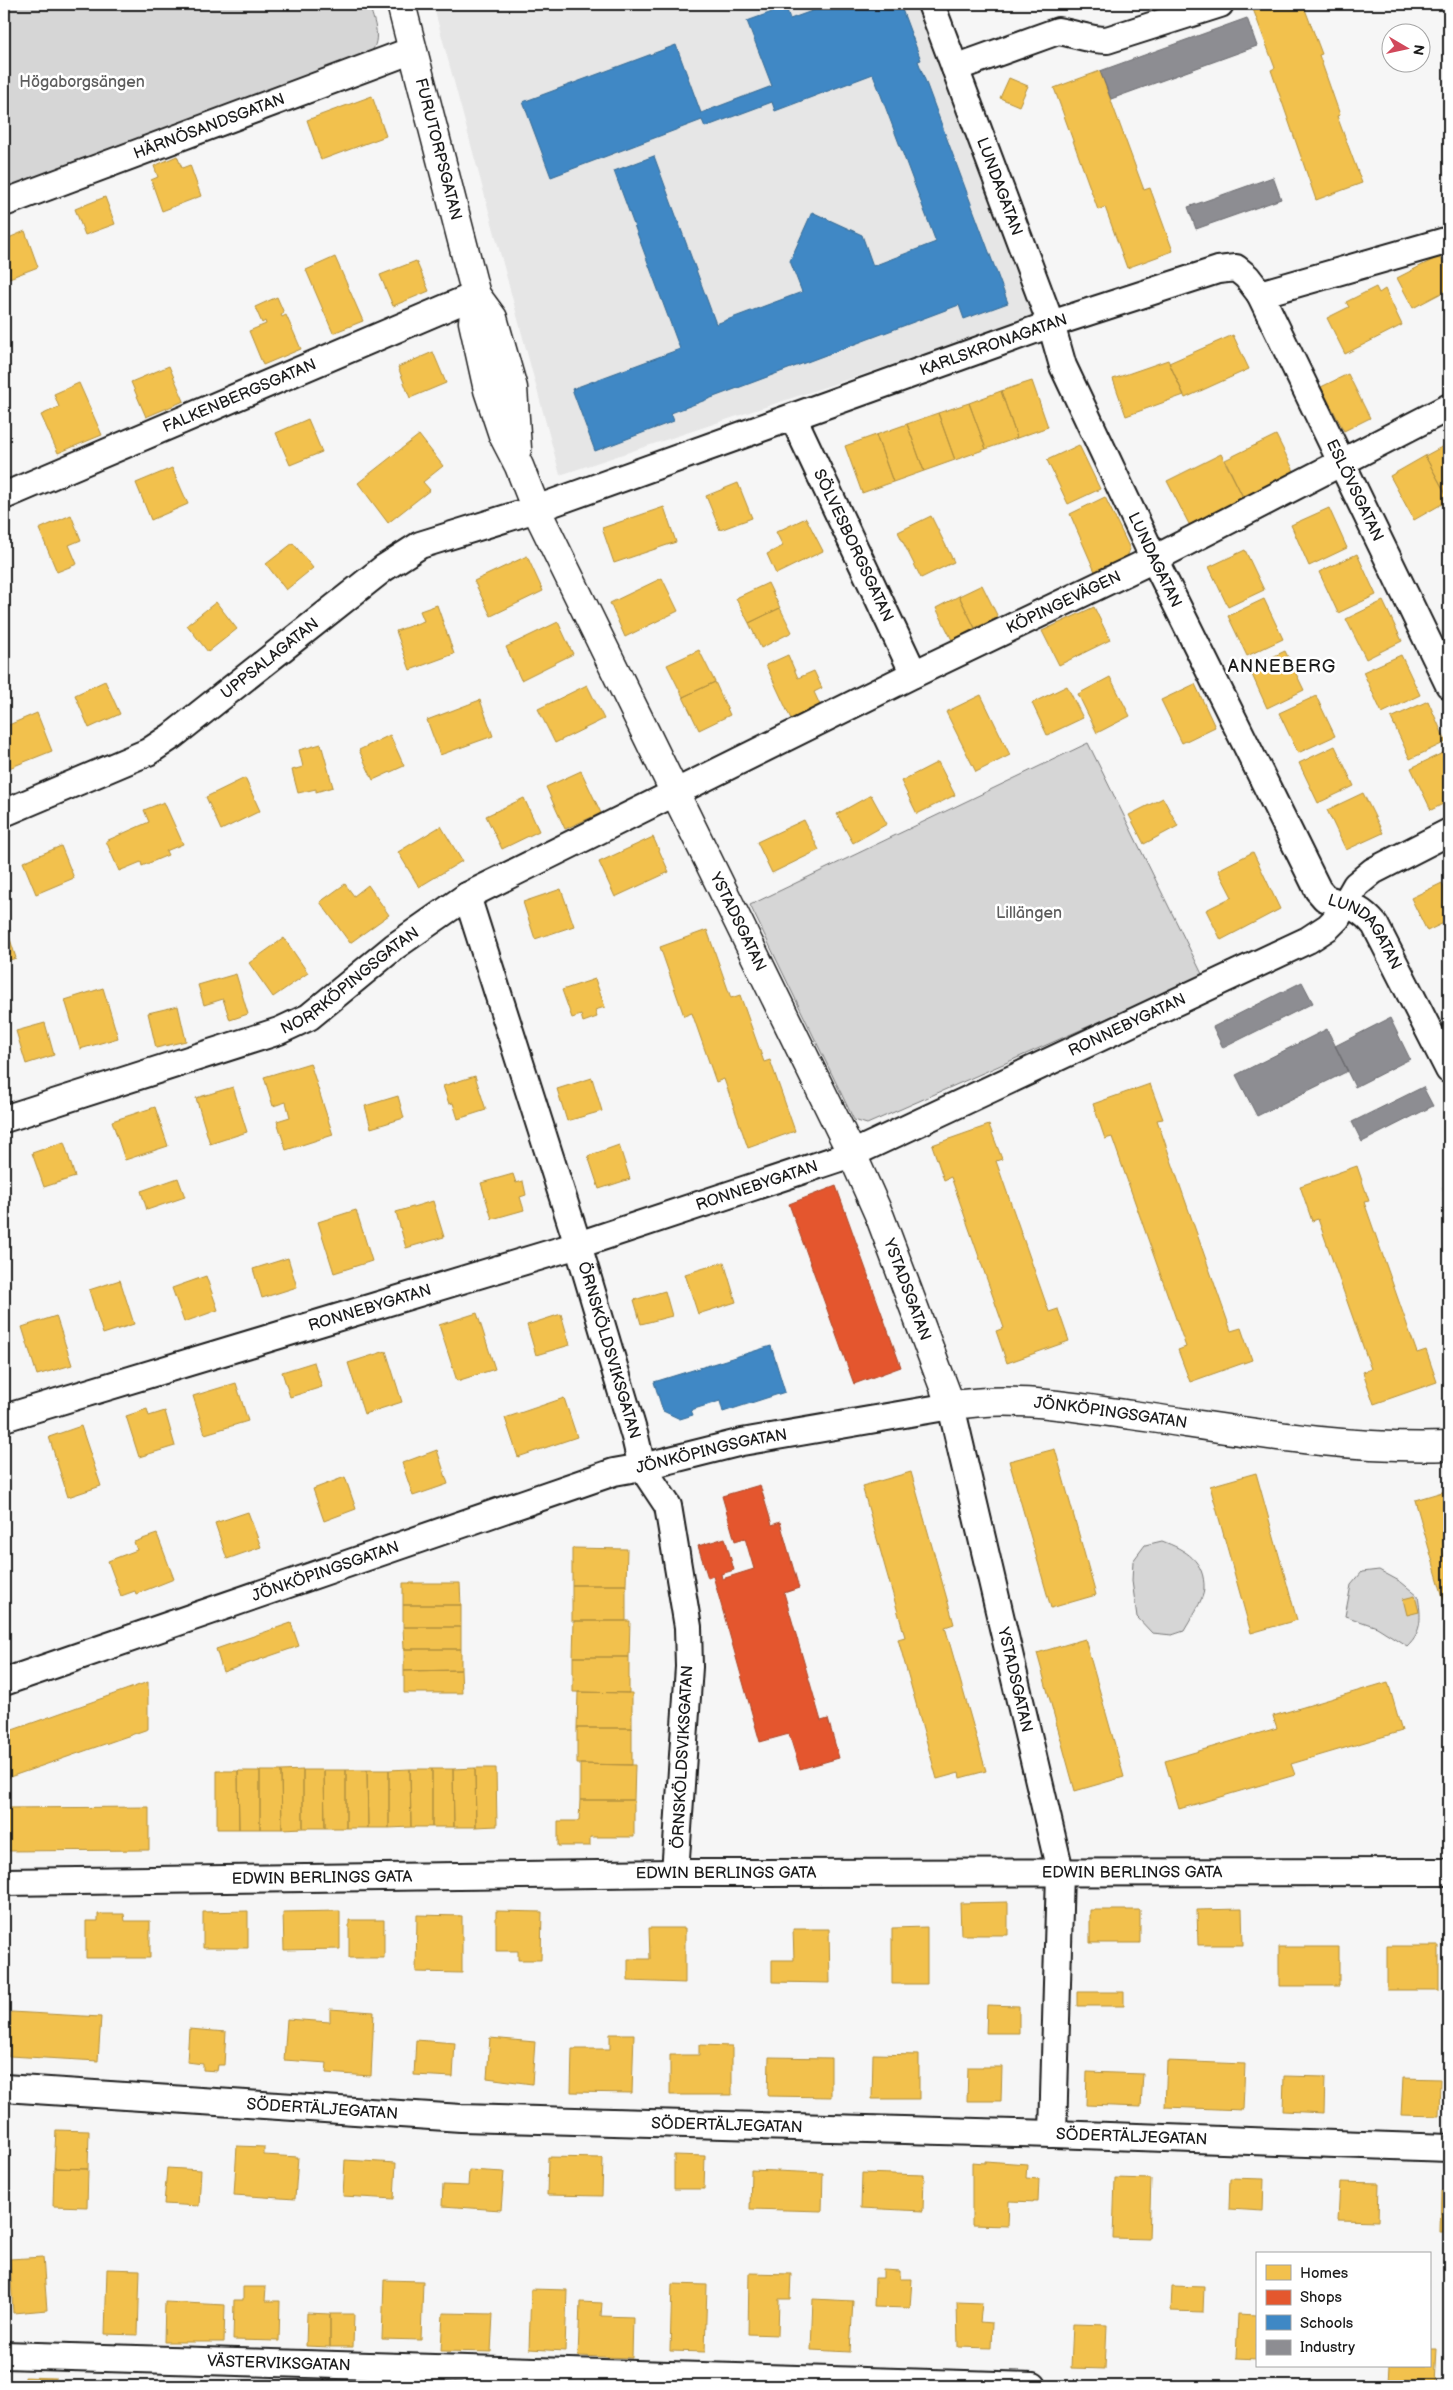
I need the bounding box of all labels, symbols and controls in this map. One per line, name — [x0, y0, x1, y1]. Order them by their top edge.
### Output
north arrow — [1380, 22, 1430, 72]
text: N — [1409, 43, 1428, 56]
park label: Högaborgsängen — [19, 73, 145, 92]
street label: FURUTORPSGATAN — [411, 76, 466, 222]
street label: HÄRNÖSANDSGATAN — [131, 89, 287, 163]
street label: LUNDAGATAN — [972, 135, 1026, 238]
street label: KARLSKRONAGATAN — [917, 310, 1070, 380]
street label: FALKENBERGSGATAN — [160, 355, 319, 437]
street label: ESLÖVSGATAN — [1322, 436, 1388, 544]
street label: SÖLVESBORGSGATAN — [809, 466, 898, 625]
street label: LUNDAGATAN — [1124, 509, 1186, 611]
street label: KÖPINGEVÄGEN — [1003, 567, 1124, 638]
street label: UPPSALAGATAN — [217, 614, 323, 703]
district label: ANNEBERG — [1228, 656, 1336, 677]
street label: YSTADSGATAN — [706, 868, 770, 974]
street label: LUNDAGATAN — [1325, 890, 1406, 973]
park label: Lillängen — [996, 904, 1062, 923]
street label: NORRKÖPINGSGATAN — [278, 923, 423, 1038]
street label: RONNEBYGATAN — [1065, 989, 1189, 1061]
street label: RONNEBYGATAN — [693, 1156, 820, 1215]
street label: YSTADSGATAN — [879, 1235, 935, 1343]
street label: ÖRNSKÖLDSVIKSGATAN — [574, 1259, 645, 1441]
street label: RONNEBYGATAN — [306, 1280, 434, 1335]
street label: JÖNKÖPINGSGATAN — [1033, 1392, 1189, 1433]
street label: JÖNKÖPINGSGATAN — [634, 1425, 789, 1477]
street label: JÖNKÖPINGSGATAN — [249, 1537, 402, 1605]
street label: YSTADSGATAN — [993, 1624, 1037, 1734]
street label: ÖRNSKÖLDSVIKSGATAN — [667, 1665, 697, 1849]
street label: EDWIN BERLINGS GATA — [636, 1863, 816, 1883]
street label: EDWIN BERLINGS GATA — [1042, 1863, 1222, 1882]
street label: EDWIN BERLINGS GATA — [232, 1867, 413, 1888]
street label: SÖDERTÄLJEGATAN — [246, 2093, 399, 2123]
street label: SÖDERTÄLJEGATAN — [651, 2112, 803, 2137]
street label: SÖDERTÄLJEGATAN — [1056, 2123, 1208, 2149]
legend — [1256, 2252, 1430, 2368]
text: Homes — [1300, 2264, 1349, 2283]
text: Shops — [1300, 2288, 1343, 2307]
text: Schools — [1300, 2314, 1354, 2333]
text: Industry — [1300, 2338, 1355, 2357]
street label: VÄSTERVIKSGATAN — [207, 2350, 351, 2375]

